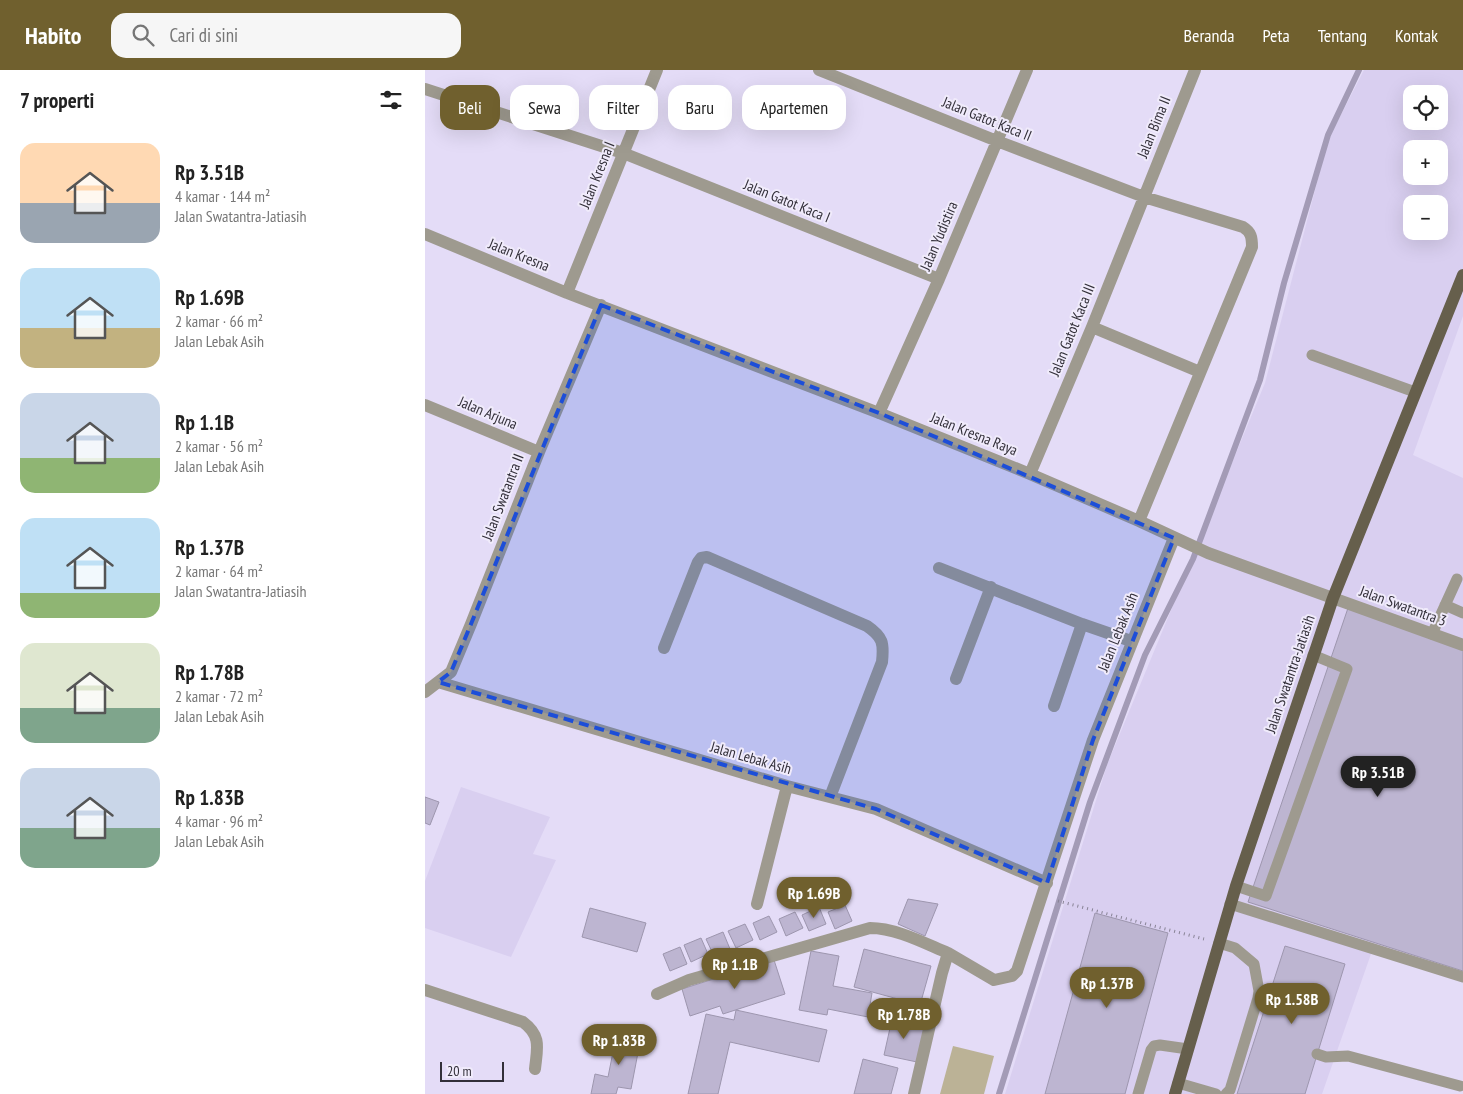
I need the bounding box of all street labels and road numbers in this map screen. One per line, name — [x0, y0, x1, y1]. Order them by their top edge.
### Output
street label: Jalan Gatot Kaca II — [939, 92, 1035, 145]
street label: Jalan Bima II — [1132, 93, 1175, 161]
street label: Jalan Kresna I — [574, 139, 619, 212]
street label: Jalan Gatot Kaca I — [740, 174, 833, 226]
street label: Jalan Yudistira — [915, 198, 962, 274]
street label: Jalan Kresna — [485, 233, 552, 275]
street label: Jalan Gatot Kaca III — [1044, 281, 1099, 380]
street label: Jalan Arjuna — [455, 391, 520, 433]
street label: Jalan Kresna Raya — [927, 407, 1020, 460]
street label: Jalan Swatantra II — [477, 451, 528, 544]
street label: Jalan Swatantra 3 — [1356, 581, 1449, 630]
street label: Jalan Lebak Asih — [1093, 590, 1142, 675]
street label: Jalan Swatantra-Jatiasih — [1260, 612, 1319, 736]
street label: Jalan Lebak Asih — [707, 737, 794, 778]

